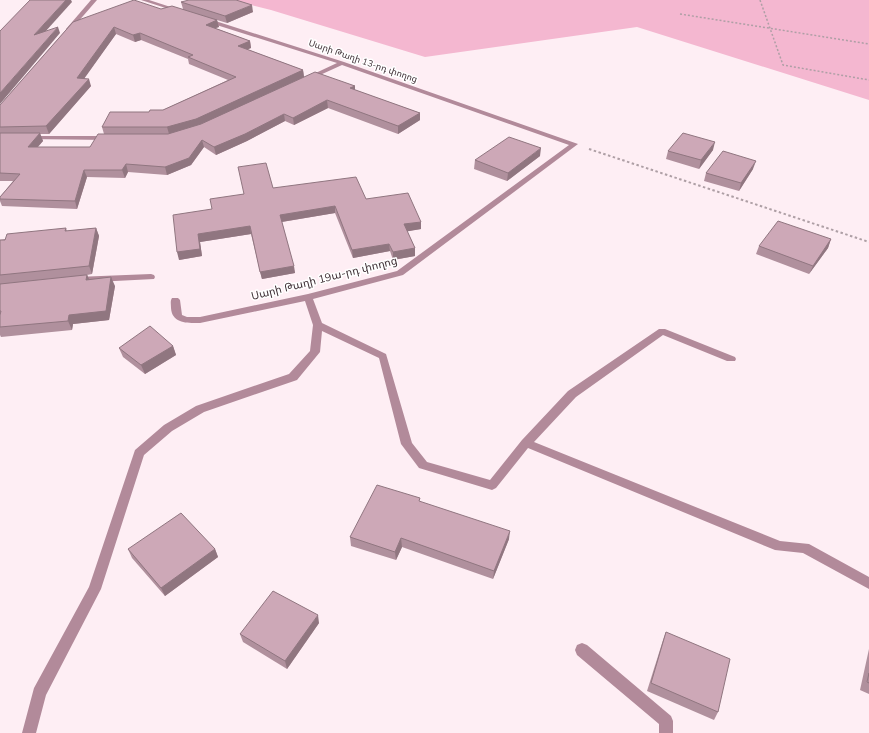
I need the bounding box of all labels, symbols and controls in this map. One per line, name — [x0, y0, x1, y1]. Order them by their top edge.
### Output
street label: Սարի Թաղի 13-րդ փողոց — [307, 37, 419, 85]
street label: Սարի Թաղի 19ա-րդ փողոց — [250, 253, 399, 304]

